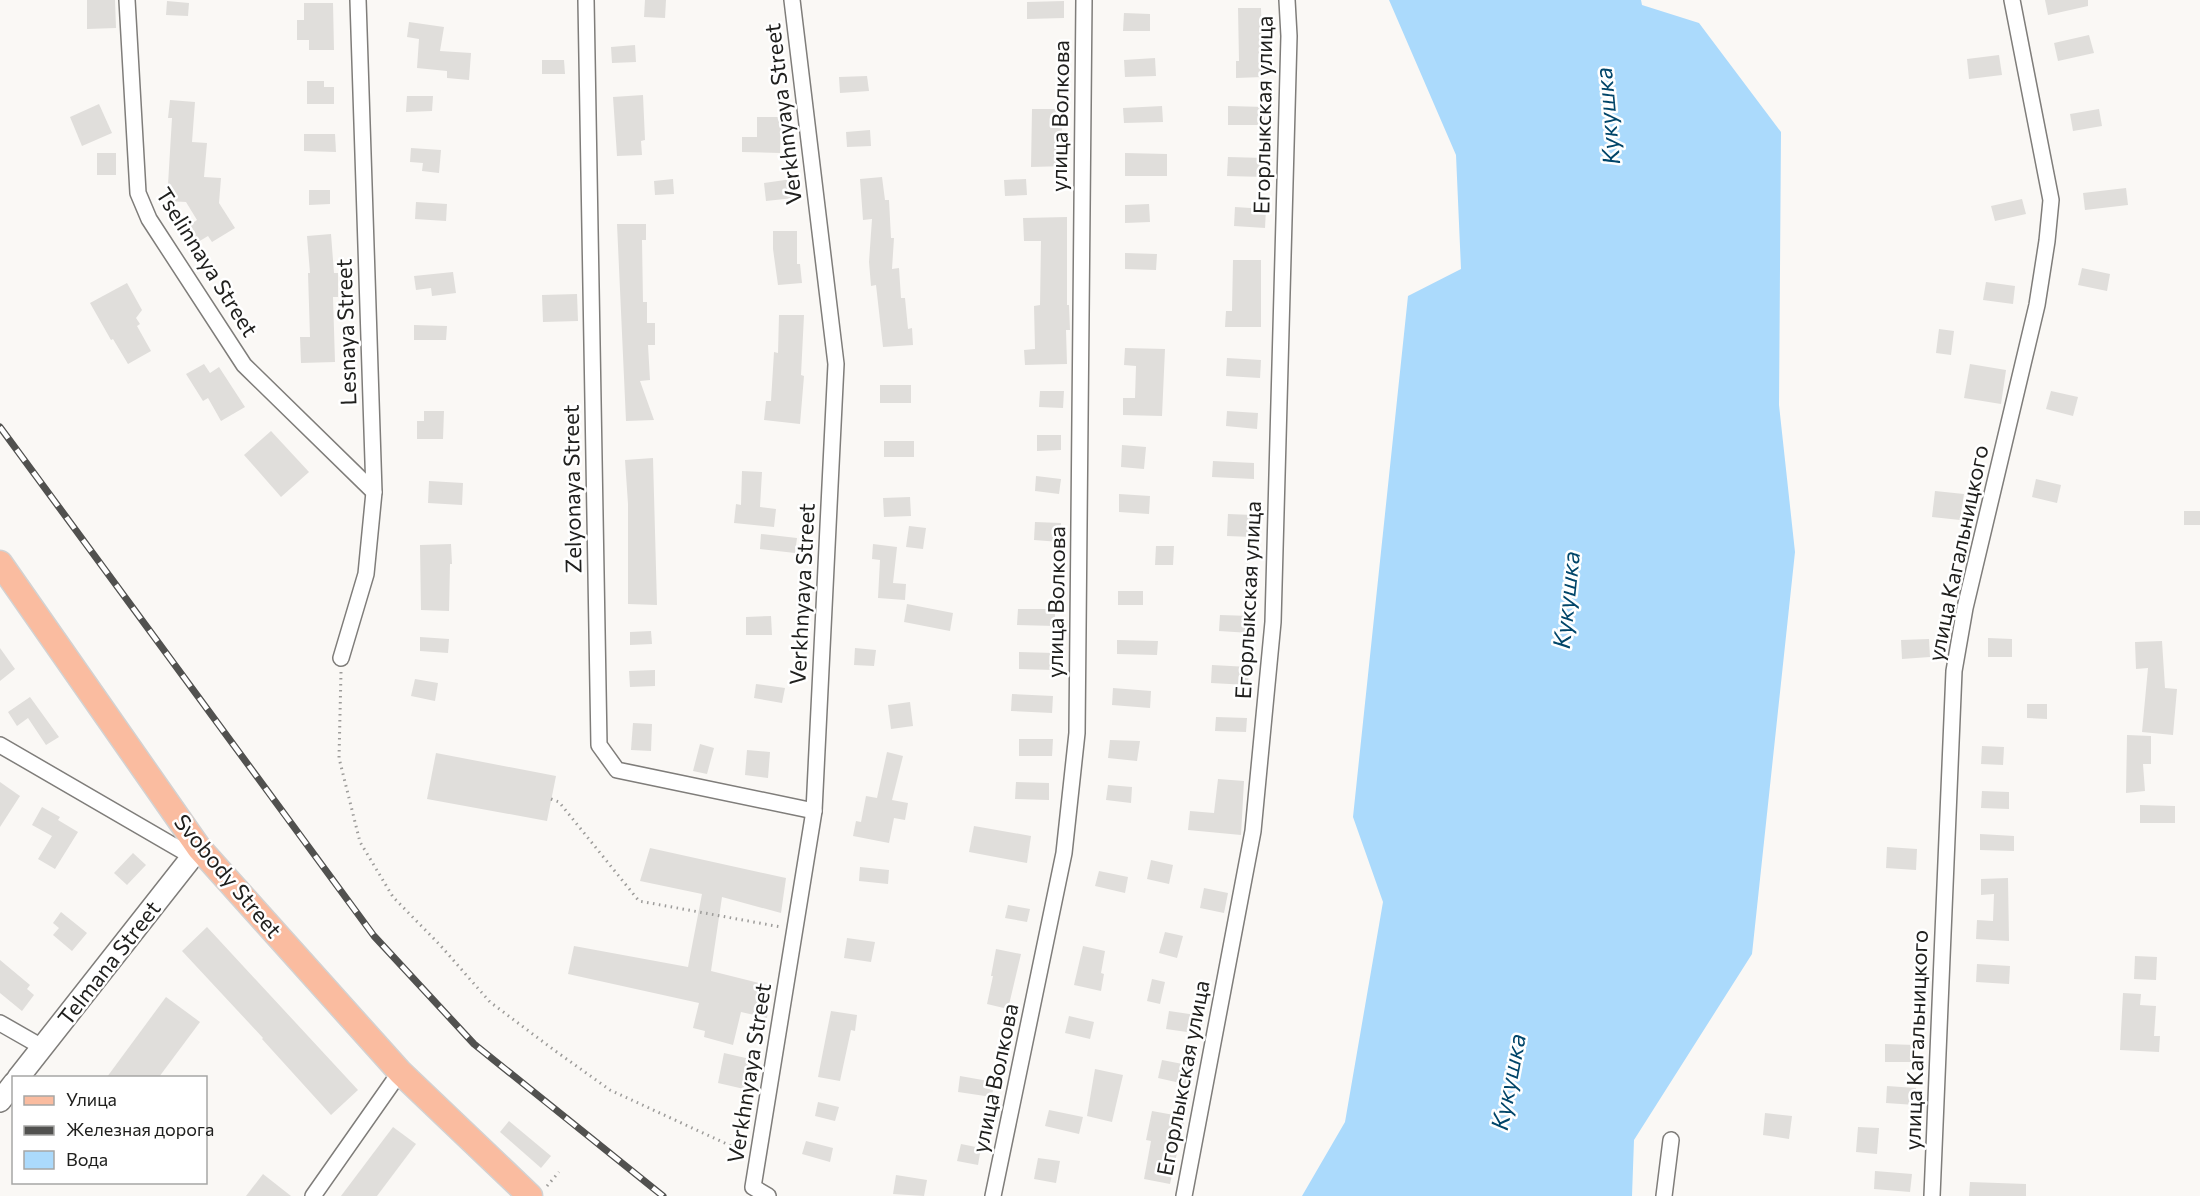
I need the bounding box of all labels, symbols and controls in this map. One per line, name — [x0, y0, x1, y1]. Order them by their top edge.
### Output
street label: Егорлыкская улица — [1247, 16, 1278, 214]
street label: Verkhnyaya Street — [758, 22, 807, 206]
street label: улица Волкова — [1045, 40, 1074, 192]
water label: Кукушка — [1588, 66, 1625, 166]
street label: Tselinnaya Street — [151, 182, 264, 341]
street label: Lesnaya Street — [329, 258, 362, 406]
street label: Zelyonaya Street — [557, 404, 586, 574]
street label: улица Кагальницкого — [1921, 442, 1994, 664]
street label: Егорлыкская улица — [1229, 500, 1266, 700]
street label: Verkhnyaya Street — [783, 502, 820, 686]
street label: улица Волкова — [1041, 526, 1070, 678]
water label: Кукушка — [1546, 550, 1585, 650]
street label: Svobody Street — [169, 808, 288, 943]
street label: Telmana Street — [52, 895, 166, 1030]
street label: улица Кагальницкого — [1898, 929, 1933, 1151]
street label: Егорлыкская улица — [1150, 978, 1215, 1178]
street label: Verkhnyaya Street — [721, 981, 776, 1165]
street label: улица Волкова — [966, 1001, 1023, 1155]
water label: Кукушка — [1484, 1031, 1531, 1133]
legend — [12, 1076, 207, 1184]
text: Улица — [66, 1088, 117, 1110]
text: Железная дорога — [66, 1118, 214, 1140]
text: Вода — [66, 1148, 108, 1170]

